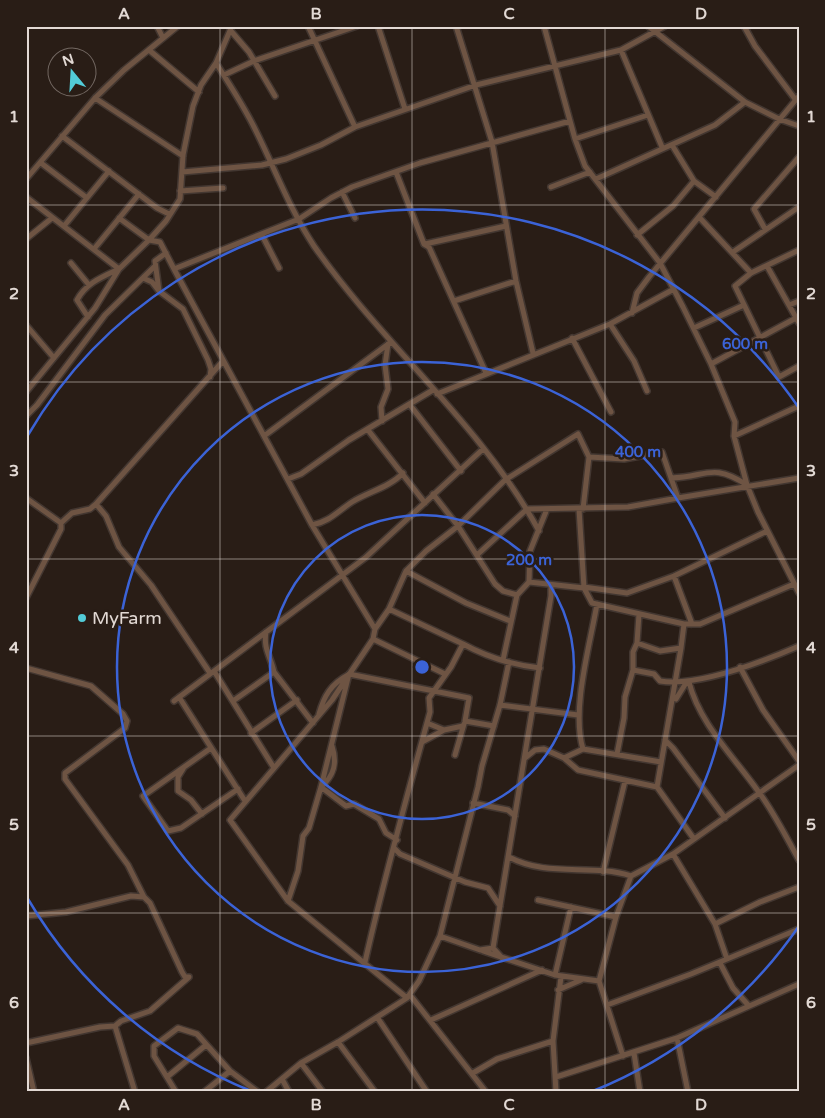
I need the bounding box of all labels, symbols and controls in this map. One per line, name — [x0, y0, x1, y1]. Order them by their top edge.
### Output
text: A — [118, 4, 130, 24]
text: B — [310, 4, 322, 24]
text: C — [503, 4, 515, 24]
text: D — [695, 4, 707, 24]
north arrow — [48, 48, 98, 98]
text: N — [60, 50, 76, 70]
text: 1 — [9, 107, 19, 127]
text: 1 — [806, 107, 816, 127]
text: 2 — [9, 284, 19, 304]
text: 2 — [806, 284, 816, 304]
text: 600 m — [722, 335, 768, 353]
text: 400 m — [615, 443, 661, 461]
text: 3 — [9, 461, 19, 481]
text: 3 — [806, 461, 816, 481]
text: 200 m — [506, 551, 552, 569]
place label: MyFarm — [92, 607, 162, 629]
marker: MyFarm — [76, 612, 88, 624]
text: 4 — [9, 638, 19, 658]
text: 4 — [806, 638, 816, 658]
centre of rings — [413, 658, 431, 676]
text: 5 — [9, 815, 19, 835]
text: 5 — [806, 815, 816, 835]
text: 6 — [9, 993, 19, 1013]
text: 6 — [806, 993, 816, 1013]
text: A — [118, 1095, 130, 1115]
text: B — [310, 1095, 322, 1115]
text: C — [503, 1095, 515, 1115]
text: D — [695, 1095, 707, 1115]

